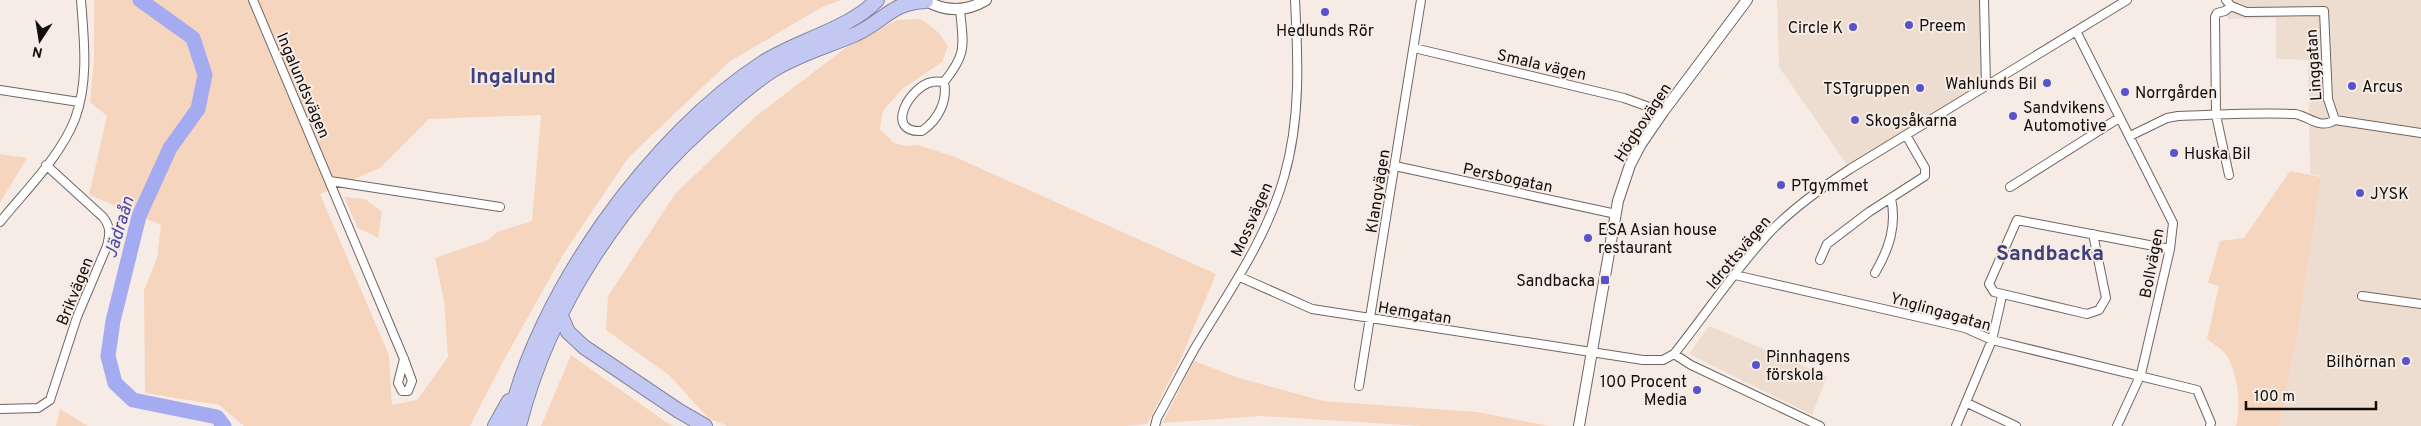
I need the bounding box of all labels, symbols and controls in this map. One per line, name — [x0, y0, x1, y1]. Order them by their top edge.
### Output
marker: Hedlunds Rör — [1319, 6, 1331, 18]
north arrow — [15, 15, 65, 65]
place label: Preem — [1919, 17, 1966, 37]
place label: Circle K — [1788, 19, 1843, 39]
marker: Preem — [1903, 19, 1915, 31]
marker: Circle K — [1847, 21, 1859, 33]
place label: Hedlunds Rör — [1276, 22, 1374, 42]
street label: Linggatan — [2303, 28, 2327, 101]
street label: Ingalundsvägen — [271, 30, 333, 142]
text: N — [31, 42, 44, 61]
street label: Smala vägen — [1495, 46, 1588, 86]
district label: Ingalund — [470, 64, 556, 91]
place label: Wahlunds Bil — [1945, 75, 2037, 95]
marker: Wahlunds Bil — [2041, 77, 2053, 89]
place label: Arcus — [2362, 78, 2403, 98]
street label: Högbovägen — [1611, 80, 1677, 166]
place label: TSTgruppen — [1823, 80, 1910, 100]
marker: Arcus — [2346, 80, 2358, 92]
marker: TSTgruppen — [1914, 82, 1926, 94]
place label: Norrgården — [2135, 84, 2217, 104]
marker: Norrgården — [2119, 86, 2131, 98]
place label: Sandvikens Automotive — [2023, 99, 2107, 137]
marker: Sandvikens Automotive — [2007, 110, 2019, 122]
place label: Skogsåkarna — [1865, 112, 1957, 132]
marker: Skogsåkarna — [1849, 114, 1861, 126]
place label: Huska Bil — [2184, 145, 2251, 165]
marker: Huska Bil — [2168, 147, 2180, 159]
street label: Klangvägen — [1362, 148, 1395, 235]
street label: Persbogatan — [1461, 160, 1555, 198]
place label: PTgymmet — [1791, 177, 1869, 197]
street label: Mossvägen — [1228, 179, 1278, 260]
marker: PTgymmet — [1775, 179, 1787, 191]
place label: JYSK — [2370, 185, 2409, 205]
marker: JYSK — [2354, 187, 2366, 199]
water label: Jädraån — [100, 194, 141, 261]
street label: Idrottsvägen — [1703, 212, 1776, 294]
place label: ESA Asian house restaurant — [1598, 221, 1717, 259]
street label: Bollvägen — [2136, 227, 2170, 300]
marker: ESA Asian house restaurant — [1582, 232, 1594, 244]
district label: Sandbacka — [1996, 241, 2104, 268]
street label: Brikvägen — [53, 255, 99, 329]
place label: Sandbacka — [1516, 272, 1595, 292]
marker: Sandbacka — [1599, 274, 1611, 286]
street label: Ynglingagatan — [1888, 289, 1993, 337]
street label: Hemgatan — [1376, 298, 1453, 330]
place label: Pinnhagens förskola — [1766, 348, 1850, 386]
place label: Bilhörnan — [2326, 353, 2396, 373]
marker: Bilhörnan — [2400, 355, 2412, 367]
marker: Pinnhagens förskola — [1750, 359, 1762, 371]
place label: 100 Procent Media — [1600, 373, 1687, 411]
scale bar — [2246, 378, 2376, 410]
marker: 100 Procent Media — [1691, 384, 1703, 396]
text: 100 m — [2254, 388, 2295, 407]

